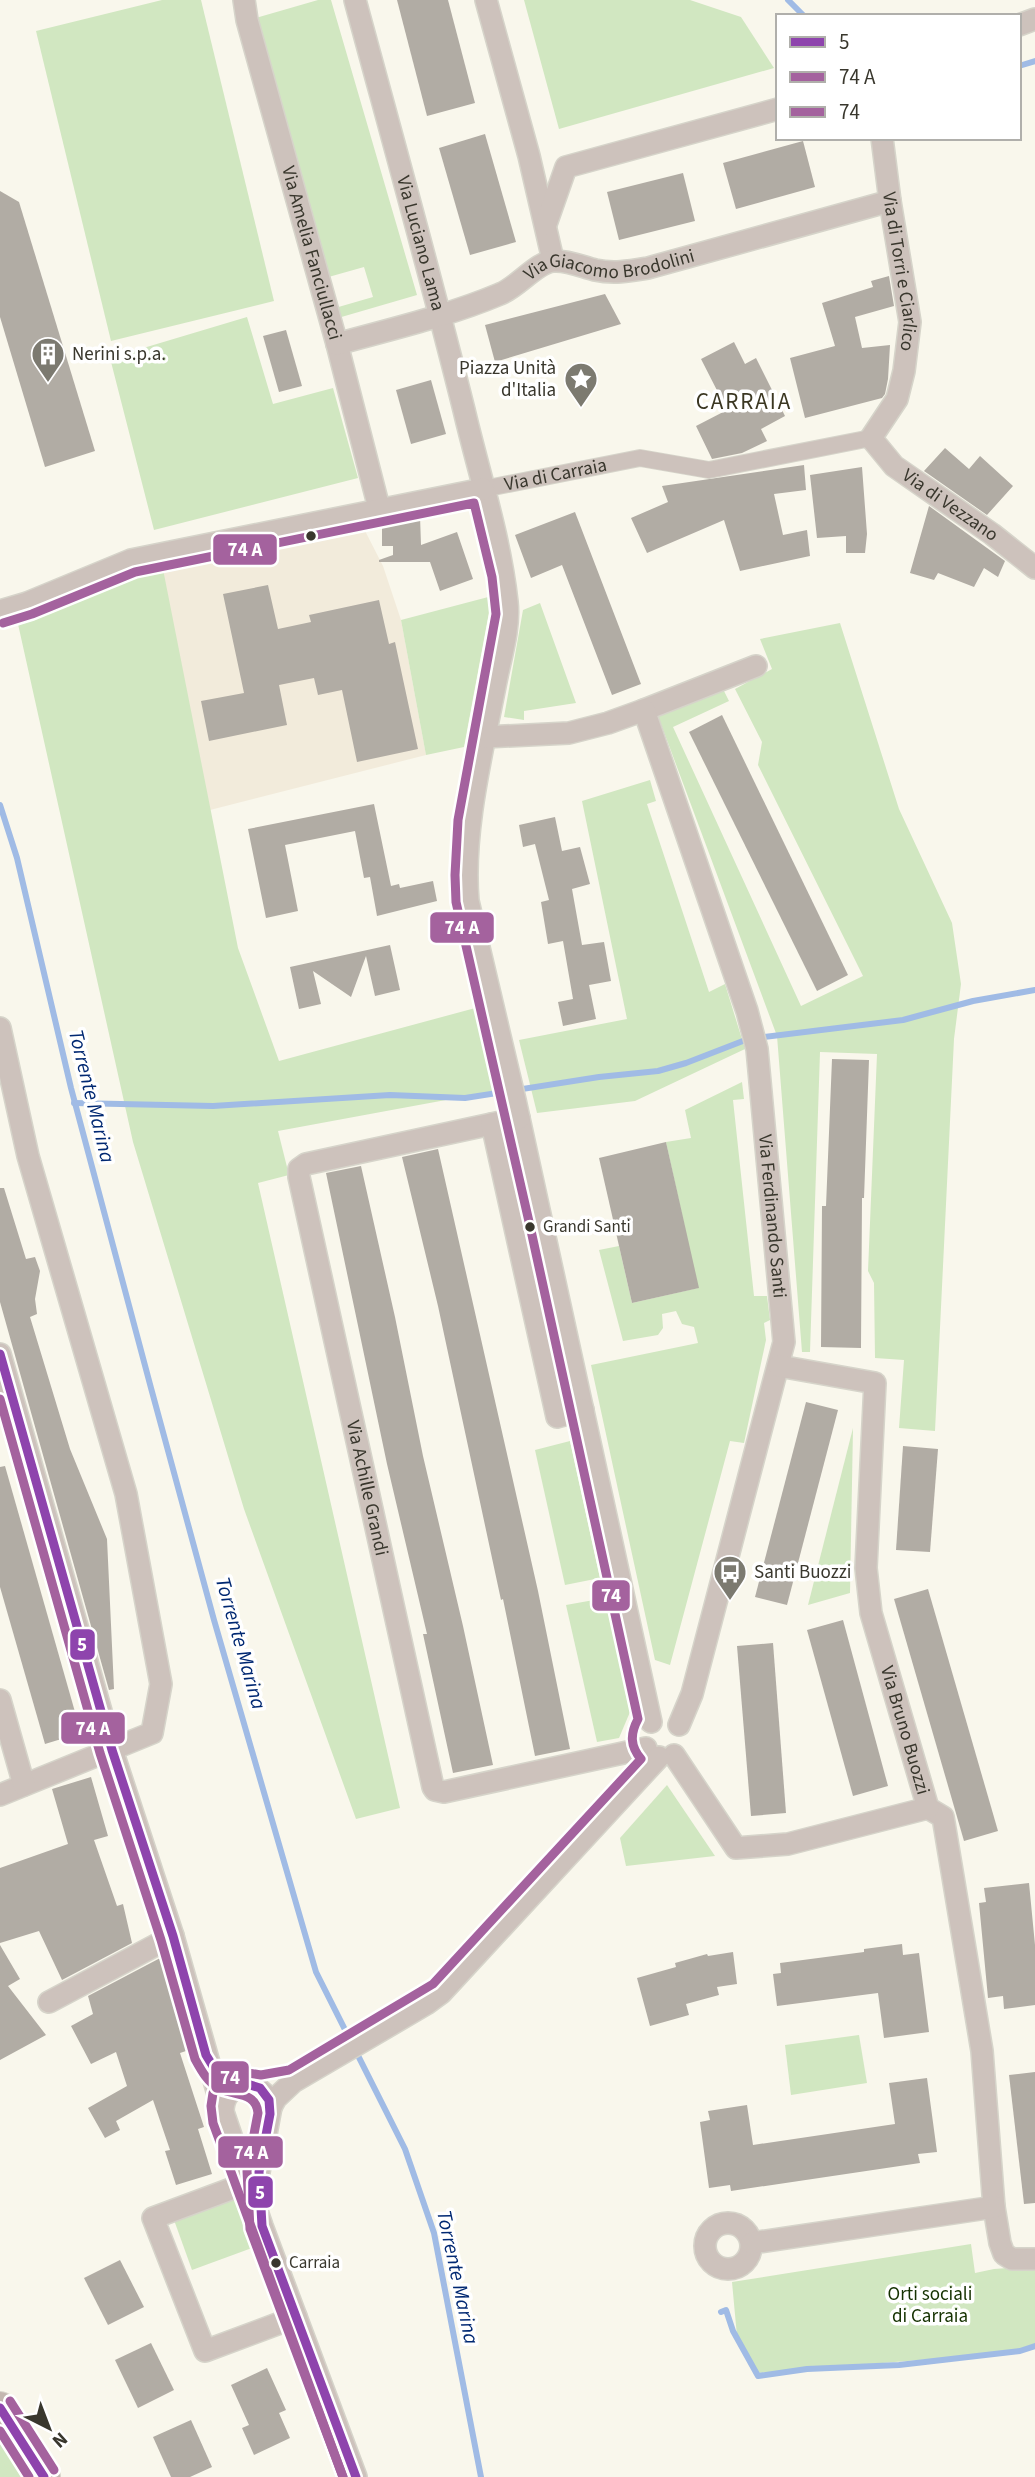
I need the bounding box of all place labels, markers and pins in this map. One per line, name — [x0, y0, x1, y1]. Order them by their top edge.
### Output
building icon: Nerini s.p.a. — [29, 335, 67, 384]
place label: Nerini s.p.a. — [72, 341, 166, 368]
place label: Piazza Unità d'Italia — [459, 355, 556, 404]
place icon: Piazza Unità d'Italia — [562, 360, 600, 409]
unlabelled marker — [304, 529, 318, 543]
place label: Grandi Santi — [543, 1215, 631, 1239]
marker: Grandi Santi — [523, 1220, 537, 1234]
bus stop icon: Santi Buozzi — [711, 1553, 749, 1602]
place label: Santi Buozzi — [754, 1559, 852, 1586]
place label: Carraia — [289, 2251, 340, 2275]
marker: Carraia — [269, 2256, 283, 2270]

